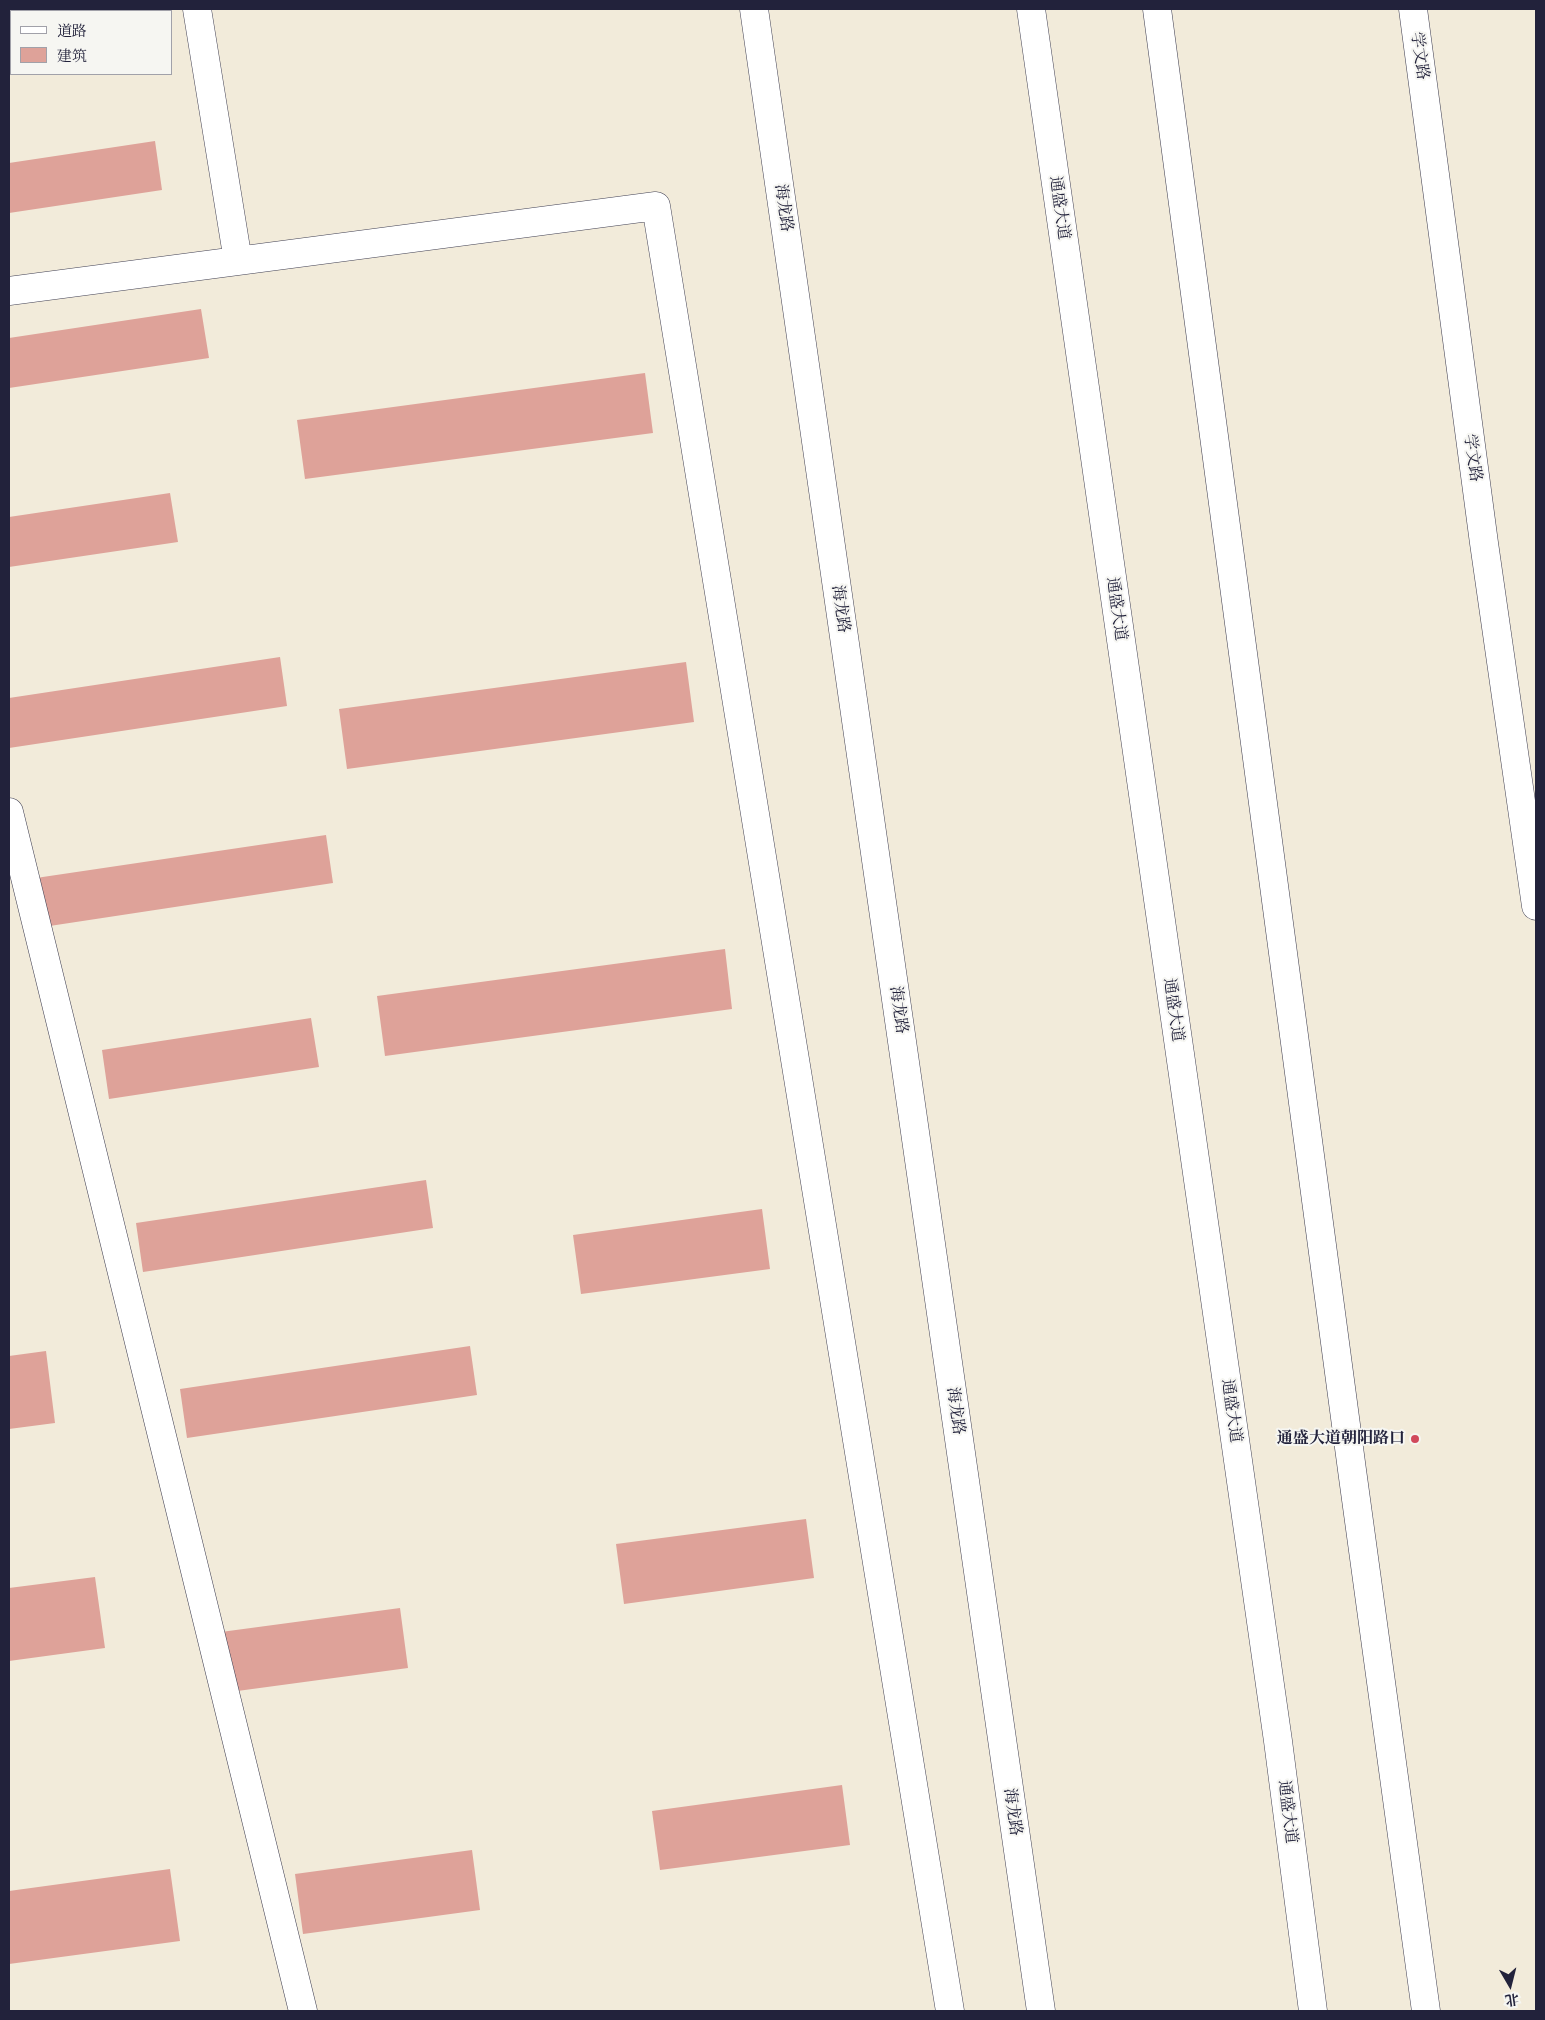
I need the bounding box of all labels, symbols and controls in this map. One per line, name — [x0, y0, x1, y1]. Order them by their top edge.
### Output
legend — [10, 10, 172, 75]
text: 道路 — [57, 20, 87, 41]
street label: 学文路 — [1406, 31, 1432, 81]
text: 建筑 — [57, 45, 87, 66]
street label: 通盛大道 — [1045, 175, 1073, 241]
street label: 海龙路 — [770, 183, 796, 233]
street label: 学文路 — [1459, 433, 1485, 483]
street label: 通盛大道 — [1102, 576, 1130, 642]
street label: 海龙路 — [827, 584, 853, 634]
street label: 通盛大道 — [1159, 977, 1187, 1043]
street label: 海龙路 — [885, 985, 911, 1035]
street label: 通盛大道 — [1217, 1378, 1245, 1444]
street label: 海龙路 — [942, 1386, 968, 1436]
place label: 通盛大道朝阳路口 — [1277, 1429, 1405, 1449]
marker: 通盛大道朝阳路口 — [1409, 1433, 1421, 1445]
street label: 通盛大道 — [1274, 1779, 1300, 1845]
street label: 海龙路 — [999, 1787, 1025, 1837]
north arrow — [1485, 1960, 1535, 2010]
text: 北 — [1504, 1989, 1520, 2011]

